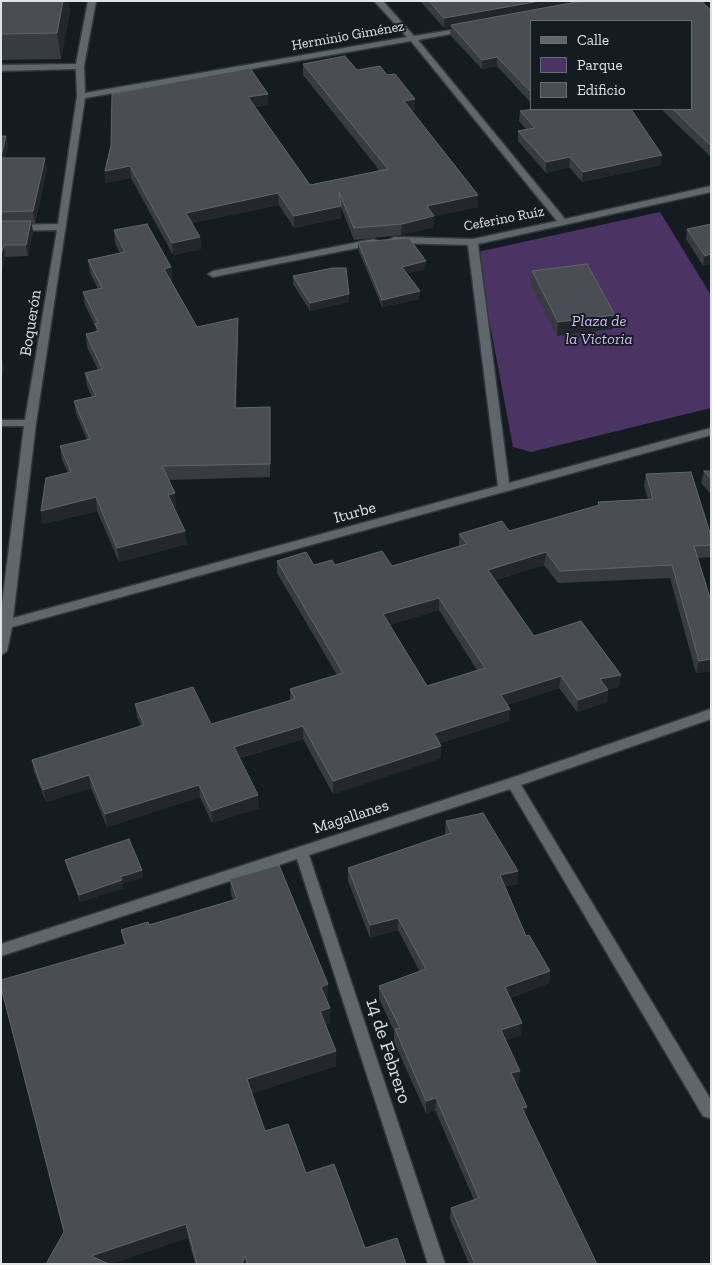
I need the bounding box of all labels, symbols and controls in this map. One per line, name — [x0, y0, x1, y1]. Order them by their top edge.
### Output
street label: Herminio Giménez — [290, 18, 406, 54]
legend — [530, 20, 692, 110]
text: Calle — [577, 31, 609, 49]
text: Parque — [577, 56, 623, 74]
text: Edificio — [577, 81, 626, 99]
street label: Ceferino Ruíz — [462, 203, 546, 235]
street label: Boquerón — [16, 288, 46, 358]
park label: Plaza de la Victoria — [565, 311, 633, 349]
street label: Iturbe — [332, 498, 378, 528]
street label: Magallanes — [311, 796, 391, 838]
street label: 14 de Febrero — [360, 995, 416, 1107]

